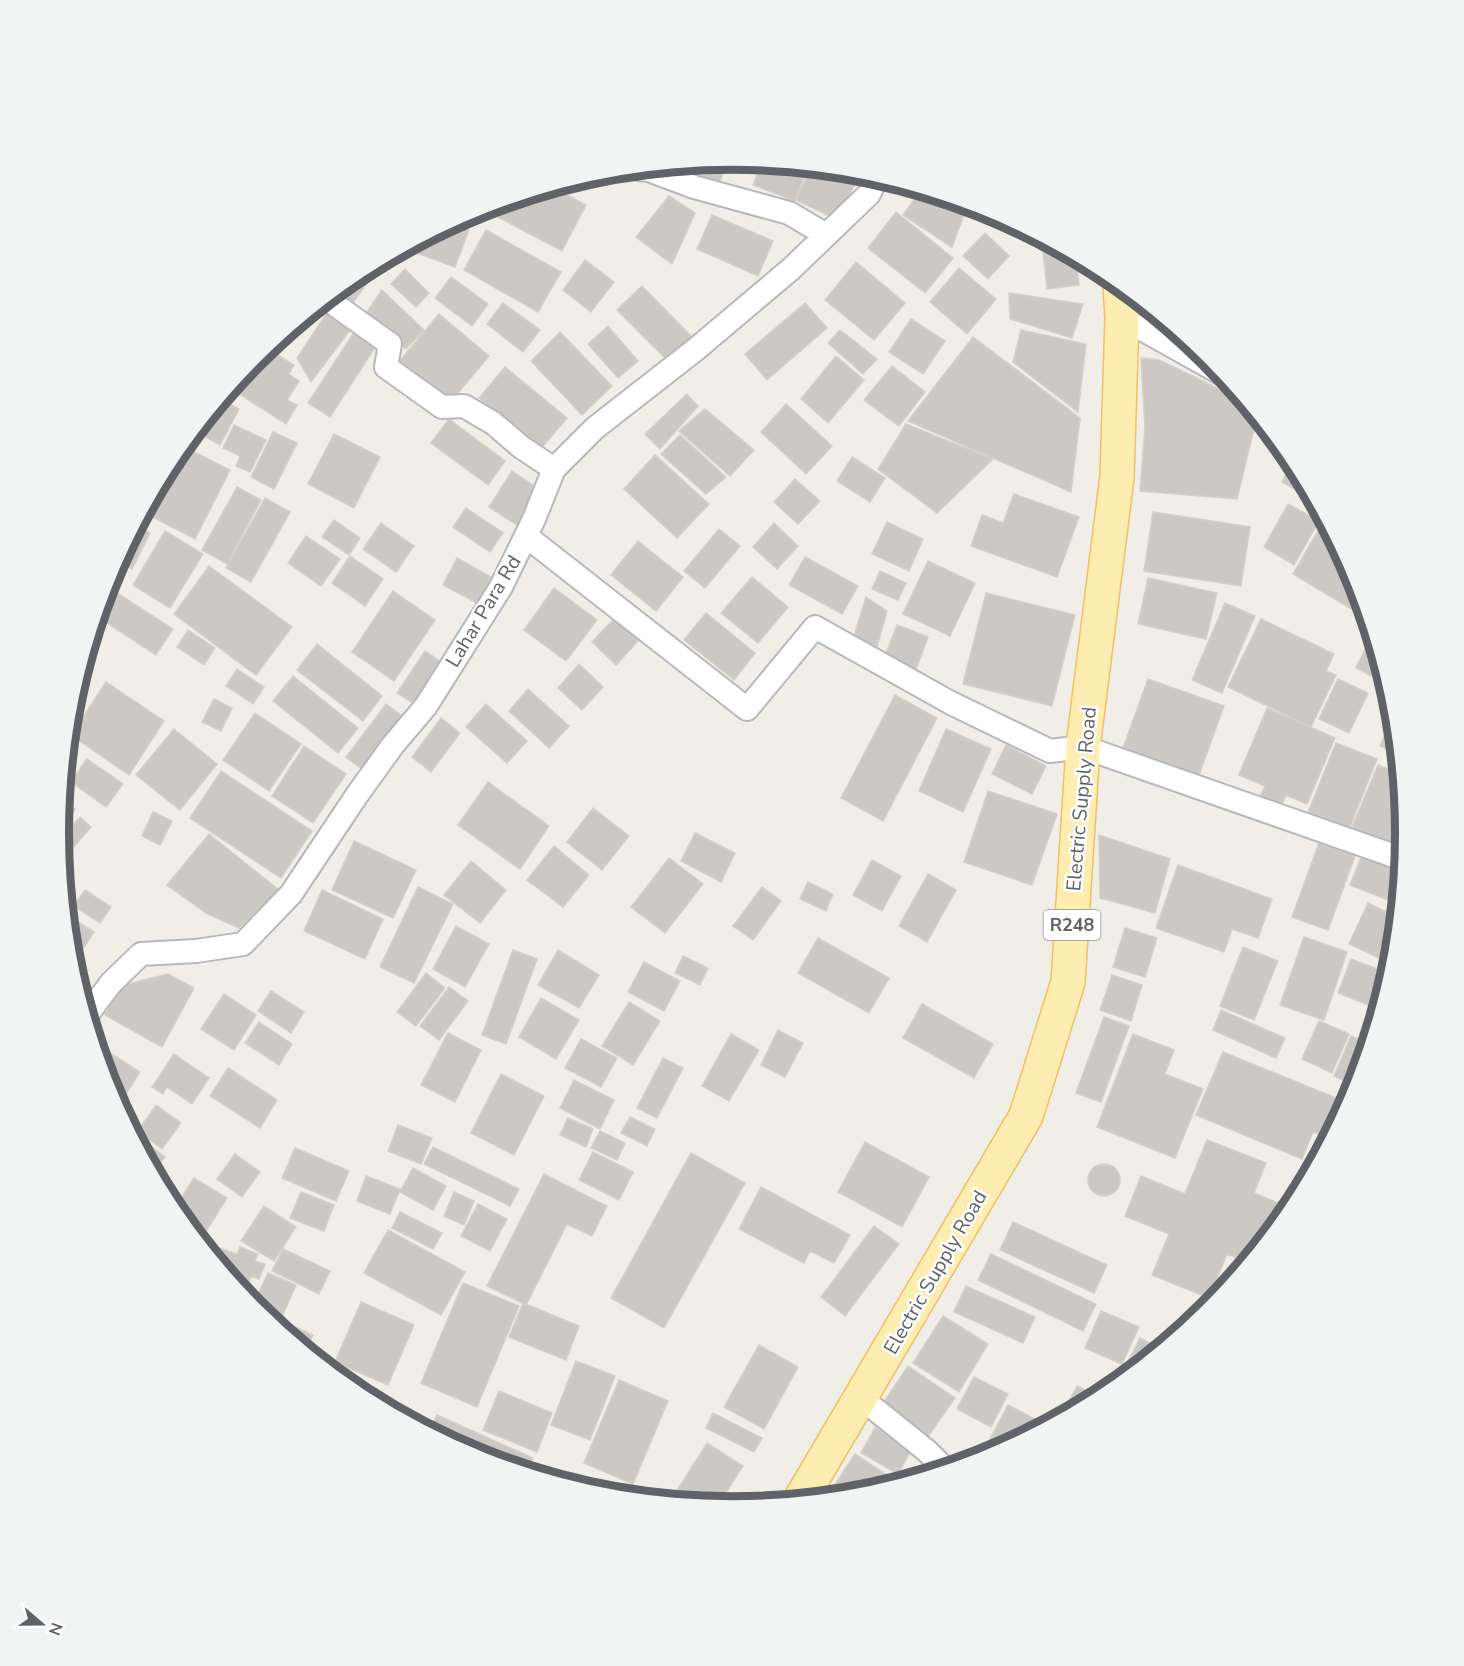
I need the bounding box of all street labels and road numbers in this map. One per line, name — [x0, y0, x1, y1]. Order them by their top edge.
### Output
street label: Lahar Para Rd — [439, 550, 527, 672]
street label: Electric Supply Road — [1060, 706, 1103, 892]
road number: R248 — [1044, 910, 1100, 940]
street label: Electric Supply Road — [877, 1185, 993, 1359]

